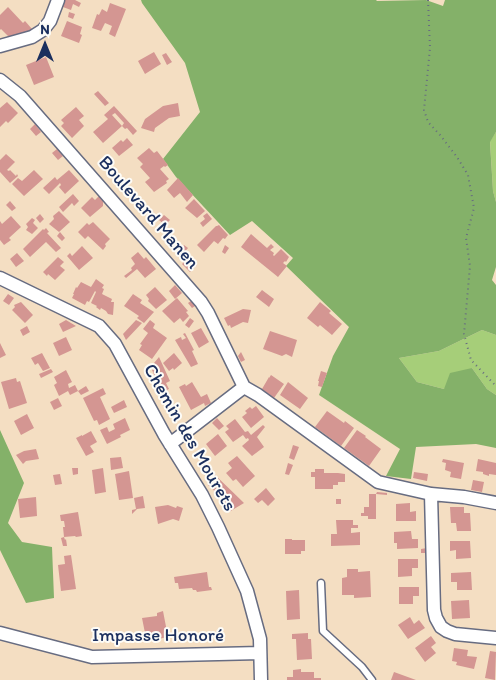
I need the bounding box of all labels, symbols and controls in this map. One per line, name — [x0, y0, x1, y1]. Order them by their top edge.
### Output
north arrow — [20, 20, 70, 70]
text: N — [40, 21, 50, 38]
street label: Boulevard Manen — [93, 152, 203, 274]
street label: Chemin des Mourets — [138, 360, 240, 516]
street label: Impasse Honoré — [92, 625, 224, 647]

